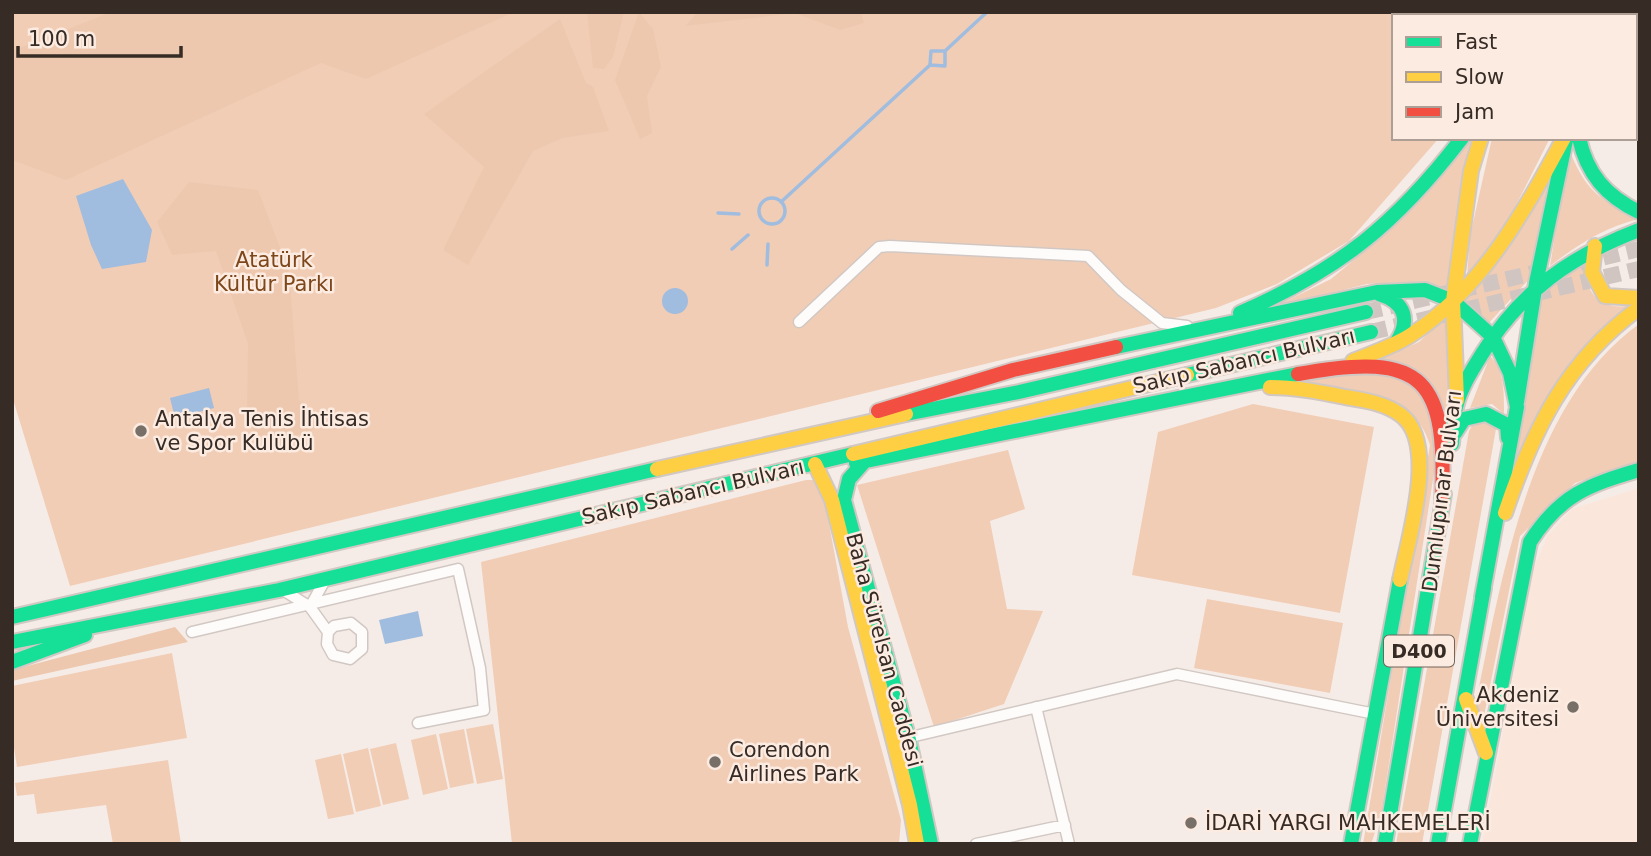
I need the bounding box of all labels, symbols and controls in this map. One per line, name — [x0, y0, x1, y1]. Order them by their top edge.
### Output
scale bar — [18, 14, 180, 58]
legend — [1392, 14, 1637, 140]
text: 100 m — [28, 27, 95, 51]
text: Fast — [1455, 30, 1497, 54]
text: Slow — [1455, 65, 1504, 89]
text: Jam — [1453, 100, 1495, 124]
park label: Atatürk Kültür Parkı — [214, 248, 334, 296]
street label: Sakıp Sabancı Bulvarı — [1131, 324, 1357, 398]
street label: Dumlupınar Bulvarı — [1418, 389, 1466, 593]
place label: Antalya Tenis İhtisas ve Spor Kulübü — [155, 406, 369, 455]
marker: Antalya Tenis İhtisas ve Spor Kulübü — [133, 423, 149, 439]
street label: Sakıp Sabancı Bulvarı — [580, 455, 806, 529]
street label: Baha Sürelsan Caddesi — [841, 530, 927, 770]
road number: D400 — [1384, 636, 1454, 666]
place label: Akdeniz Üniversitesi — [1436, 683, 1559, 731]
marker: Akdeniz Üniversitesi — [1565, 699, 1581, 715]
place label: Corendon Airlines Park — [729, 738, 860, 786]
marker: Corendon Airlines Park — [707, 754, 723, 770]
place label: İDARİ YARGI MAHKEMELERİ — [1205, 810, 1491, 835]
marker: İDARİ YARGI MAHKEMELERİ — [1183, 815, 1199, 831]

